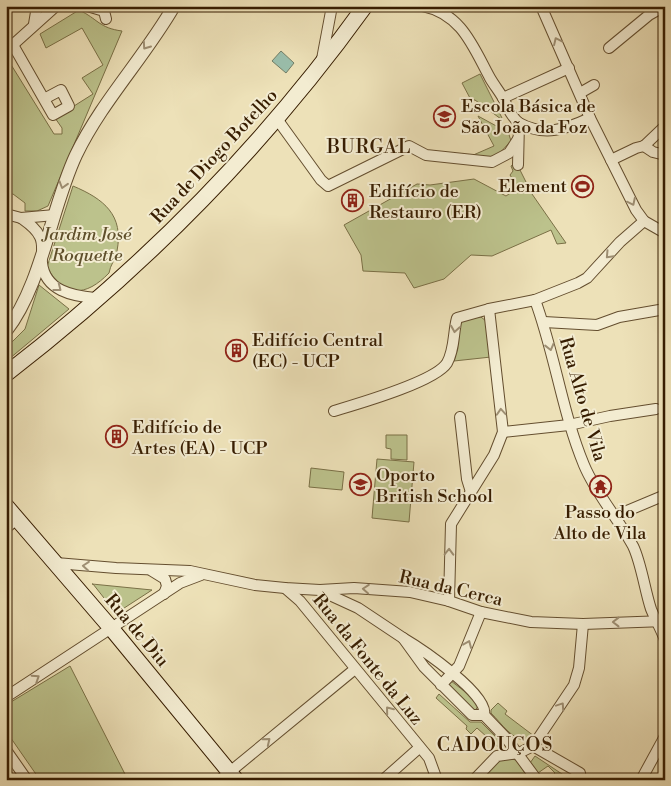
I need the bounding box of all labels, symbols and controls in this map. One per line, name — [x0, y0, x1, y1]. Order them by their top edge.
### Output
one-way arrow — [553, 37, 563, 46]
one-way arrow — [143, 41, 152, 50]
street label: Rua de Diogo Botelho — [146, 84, 283, 228]
place label: Escola Básica de São João da Foz — [461, 95, 595, 139]
school or university icon: Escola Básica de São João da Foz — [433, 104, 457, 128]
district label: BURGAL — [326, 135, 411, 159]
sports icon: Element — [571, 174, 595, 198]
place label: Element — [498, 175, 568, 198]
place label: Edifício de Restauro (ER) — [369, 180, 482, 224]
one-way arrow — [59, 181, 69, 189]
building icon: Edifício de Restauro (ER) — [341, 189, 365, 213]
one-way arrow — [626, 197, 636, 206]
park label: Jardim José Roquette — [41, 223, 133, 267]
one-way arrow — [606, 249, 615, 258]
one-way arrow — [52, 282, 61, 290]
one-way arrow — [450, 325, 461, 333]
place label: Edifício Central (EC) - UCP — [252, 329, 384, 373]
street label: Rua Alto de Vila — [554, 334, 612, 465]
building icon: Edifício Central (EC) - UCP — [224, 338, 248, 362]
one-way arrow — [544, 342, 555, 351]
one-way arrow — [496, 407, 507, 415]
place label: Edifício de Artes (EA) - UCP — [131, 416, 268, 460]
building icon: Edifício de Artes (EA) - UCP — [104, 425, 128, 449]
place label: Oporto British School — [375, 464, 493, 508]
school or university icon: Oporto British School — [348, 473, 372, 497]
temple icon: Passo do Alto de Vila — [588, 475, 612, 499]
place label: Passo do Alto de Vila — [553, 501, 647, 545]
one-way arrow — [444, 548, 454, 556]
one-way arrow — [81, 561, 89, 572]
street label: Rua da Cerca — [397, 565, 506, 612]
one-way arrow — [362, 583, 370, 594]
street label: Rua de Diu — [99, 589, 174, 672]
street label: Rua da Fonte da Luz — [307, 589, 428, 730]
one-way arrow — [612, 617, 620, 628]
one-way arrow — [463, 640, 473, 648]
one-way arrow — [31, 674, 40, 684]
one-way arrow — [554, 702, 564, 711]
one-way arrow — [385, 707, 394, 716]
district label: CADOUÇOS — [437, 733, 553, 757]
one-way arrow — [262, 738, 271, 747]

